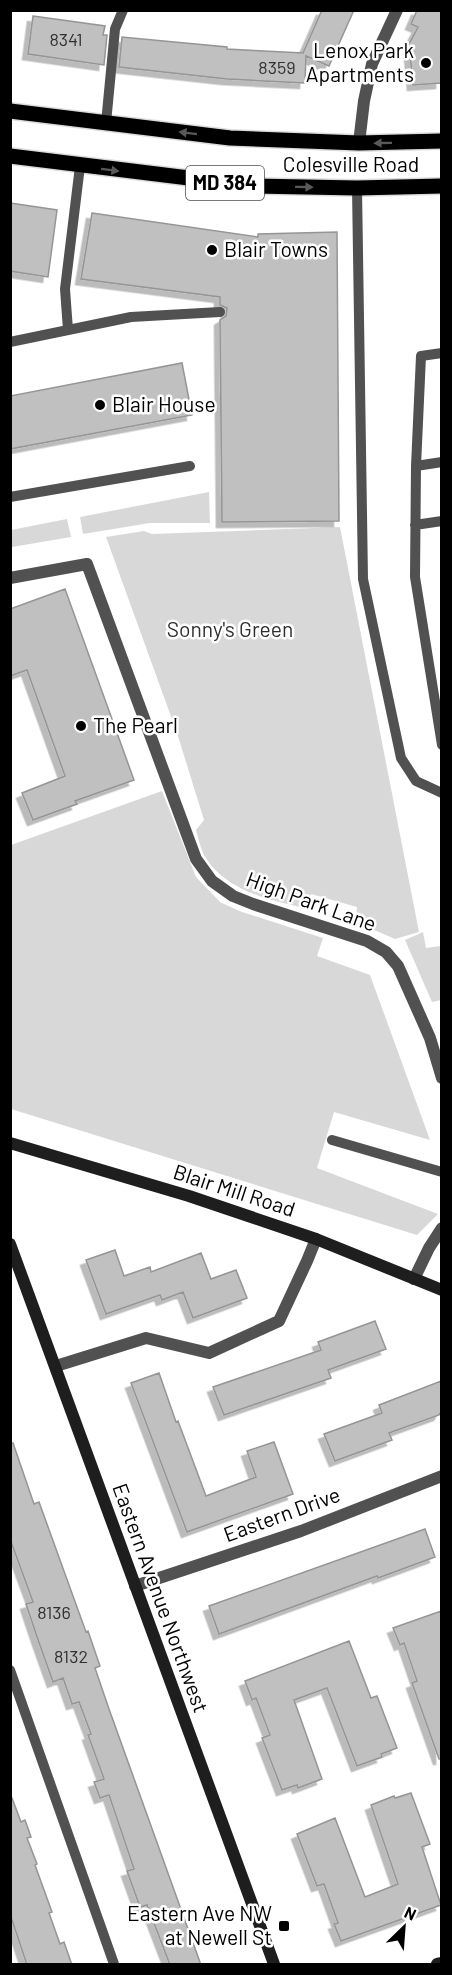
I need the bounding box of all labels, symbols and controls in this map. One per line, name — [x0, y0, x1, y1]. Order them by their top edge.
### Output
house number: 8341 — [49, 28, 83, 50]
place label: Lenox Park Apartments — [306, 37, 414, 86]
house number: 8359 — [258, 56, 296, 78]
marker: Lenox Park Apartments — [419, 56, 433, 70]
one-way arrow — [179, 128, 198, 137]
one-way arrow — [374, 138, 393, 147]
street label: Colesville Road — [283, 151, 419, 176]
one-way arrow — [101, 165, 120, 174]
road number: MD 384 — [186, 166, 264, 200]
one-way arrow — [295, 182, 314, 192]
place label: Blair Towns — [224, 236, 328, 261]
marker: Blair Towns — [205, 243, 219, 257]
place label: Blair House — [112, 391, 216, 416]
marker: Blair House — [93, 398, 107, 412]
park label: Sonny's Green — [167, 616, 293, 641]
place label: The Pearl — [93, 712, 178, 737]
marker: The Pearl — [74, 719, 88, 733]
street label: High Park Lane — [243, 866, 380, 936]
street label: Blair Mill Road — [170, 1158, 299, 1221]
street label: Eastern Avenue Northwest — [108, 1480, 215, 1715]
street label: Eastern Drive — [220, 1481, 343, 1546]
house number: 8136 — [37, 1601, 71, 1623]
house number: 8132 — [54, 1645, 88, 1667]
north arrow — [374, 1897, 434, 1957]
place label: Eastern Ave NW at Newell St — [127, 1900, 272, 1949]
text: N — [402, 1902, 419, 1924]
marker: Eastern Ave NW at Newell St — [277, 1919, 291, 1933]

